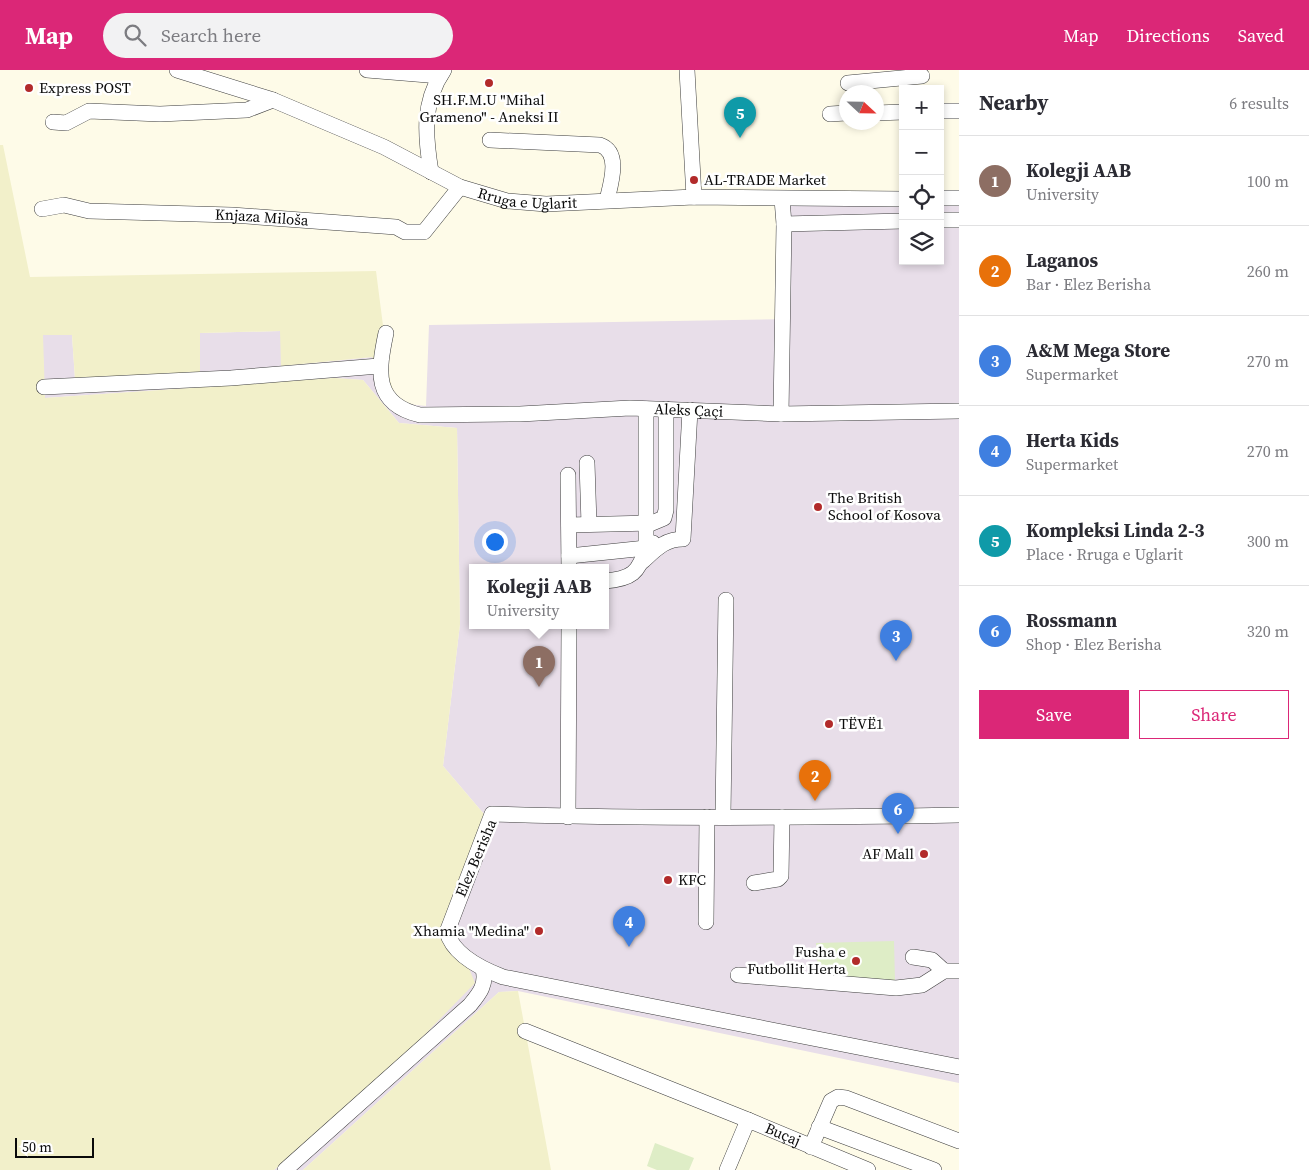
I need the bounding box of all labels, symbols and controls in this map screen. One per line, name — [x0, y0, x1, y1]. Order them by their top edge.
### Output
search box — [103, 13, 453, 58]
text: Map — [25, 19, 73, 52]
icon: search — [121, 21, 149, 49]
text: Search here — [161, 22, 261, 48]
text: Map — [1063, 23, 1099, 48]
text: Directions — [1127, 23, 1210, 48]
text: Saved — [1238, 23, 1284, 48]
place label: Express POST — [39, 77, 131, 98]
marker: SH.F.M.U "Mihal Grameno" - Aneksi II — [483, 77, 495, 89]
marker: Express POST — [23, 82, 35, 94]
north arrow — [839, 85, 884, 130]
map controls — [899, 85, 944, 265]
button: + — [899, 85, 944, 130]
text: Nearby — [979, 88, 1049, 117]
place label: SH.F.M.U "Mihal Grameno" - Aneksi II — [419, 89, 559, 127]
text: 6 results — [1229, 92, 1289, 114]
pin: 5 — [724, 97, 756, 138]
button: − — [899, 130, 944, 175]
text: Kolegji AAB — [1026, 157, 1131, 183]
place label: AL-TRADE Market — [704, 169, 826, 190]
text: 1 — [991, 170, 999, 192]
text: 100 m — [1247, 170, 1289, 192]
marker: AL-TRADE Market — [688, 174, 700, 186]
button: locate — [899, 175, 944, 220]
street label: Rruga e Uglarit — [475, 182, 577, 214]
text: University — [1026, 183, 1099, 205]
street label: Knjaza Miloša — [215, 204, 310, 231]
button: layers — [899, 220, 944, 265]
text: Laganos — [1026, 247, 1098, 273]
text: 2 — [991, 260, 999, 282]
text: 260 m — [1247, 260, 1289, 282]
text: Bar · Elez Berisha — [1026, 273, 1151, 295]
text: A&M Mega Store — [1026, 337, 1170, 363]
text: 3 — [991, 350, 999, 372]
text: 270 m — [1247, 350, 1289, 372]
text: Supermarket — [1026, 363, 1118, 385]
street label: Aleks Çaçi — [654, 398, 724, 422]
text: Herta Kids — [1026, 427, 1119, 453]
text: 4 — [991, 440, 999, 462]
text: 270 m — [1247, 440, 1289, 462]
text: Supermarket — [1026, 453, 1118, 475]
place label: The British School of Kosova — [828, 487, 941, 525]
marker: The British School of Kosova — [812, 501, 824, 513]
text: Kompleksi Linda 2-3 — [1026, 517, 1205, 543]
your location — [482, 529, 508, 555]
text: 5 — [991, 530, 999, 552]
text: 300 m — [1247, 530, 1289, 552]
text: Place · Rruga e Uglarit — [1026, 543, 1183, 565]
popup — [469, 564, 609, 629]
text: Kolegji AAB — [486, 573, 592, 599]
text: University — [486, 599, 559, 621]
text: Rossmann — [1026, 607, 1117, 633]
pin: 3 — [880, 620, 912, 661]
text: 6 — [991, 620, 999, 642]
text: 320 m — [1247, 620, 1289, 642]
text: Shop · Elez Berisha — [1026, 633, 1162, 655]
pin: 1 — [523, 646, 555, 687]
button: Save — [979, 690, 1129, 739]
button: Share — [1139, 690, 1289, 739]
place label: TËVË1 — [839, 713, 884, 734]
marker: TËVË1 — [823, 718, 835, 730]
pin: 2 — [799, 760, 831, 801]
pin: 6 — [882, 793, 914, 834]
street label: Elez Berisha — [450, 815, 501, 900]
place label: AF Mall — [862, 843, 915, 864]
marker: AF Mall — [918, 848, 930, 860]
place label: KFC — [678, 869, 706, 890]
marker: KFC — [662, 874, 674, 886]
pin: 4 — [613, 906, 645, 947]
place label: Xhamia "Medina" — [413, 920, 529, 941]
marker: Xhamia "Medina" — [533, 925, 545, 937]
place label: Fusha e Futbollit Herta — [747, 941, 846, 979]
marker: Fusha e Futbollit Herta — [850, 955, 862, 967]
street label: Buçaj — [762, 1117, 804, 1151]
scale bar — [15, 1135, 94, 1158]
text: 50 m — [22, 1137, 52, 1157]

